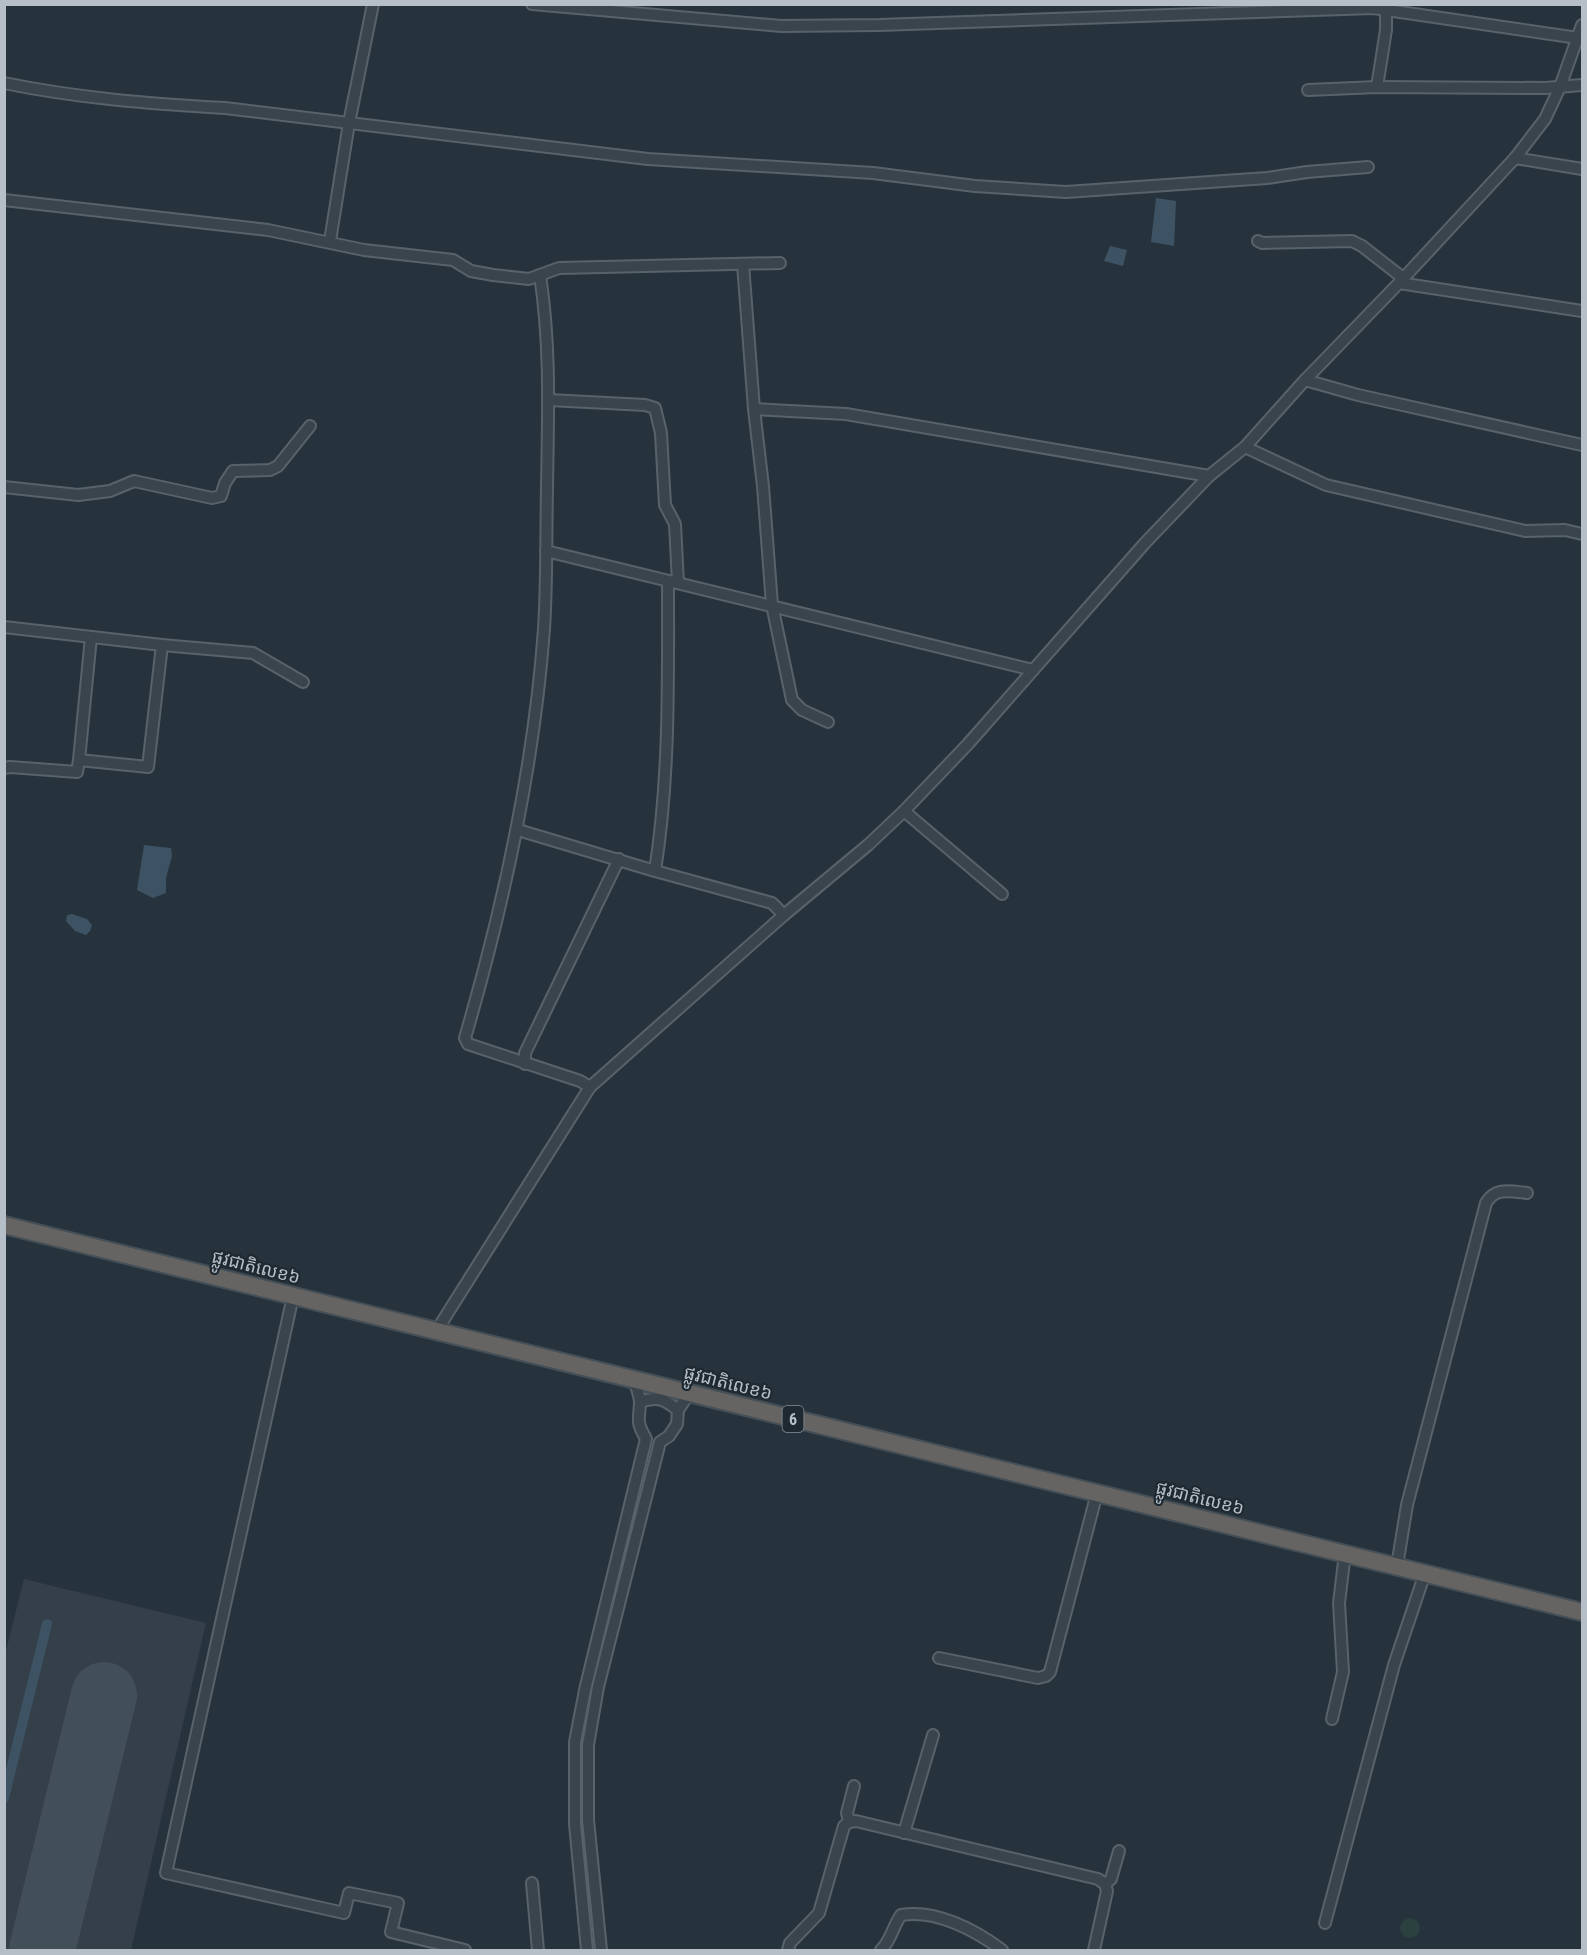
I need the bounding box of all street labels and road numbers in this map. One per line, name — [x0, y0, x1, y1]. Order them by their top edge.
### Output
street label: ផ្លូវជាតិលេខ៦ — [208, 1245, 302, 1294]
street label: ផ្លូវជាតិលេខ៦ — [680, 1361, 774, 1410]
road number: 6 — [782, 1406, 804, 1432]
street label: ផ្លូវជាតិលេខ៦ — [1152, 1476, 1246, 1525]

